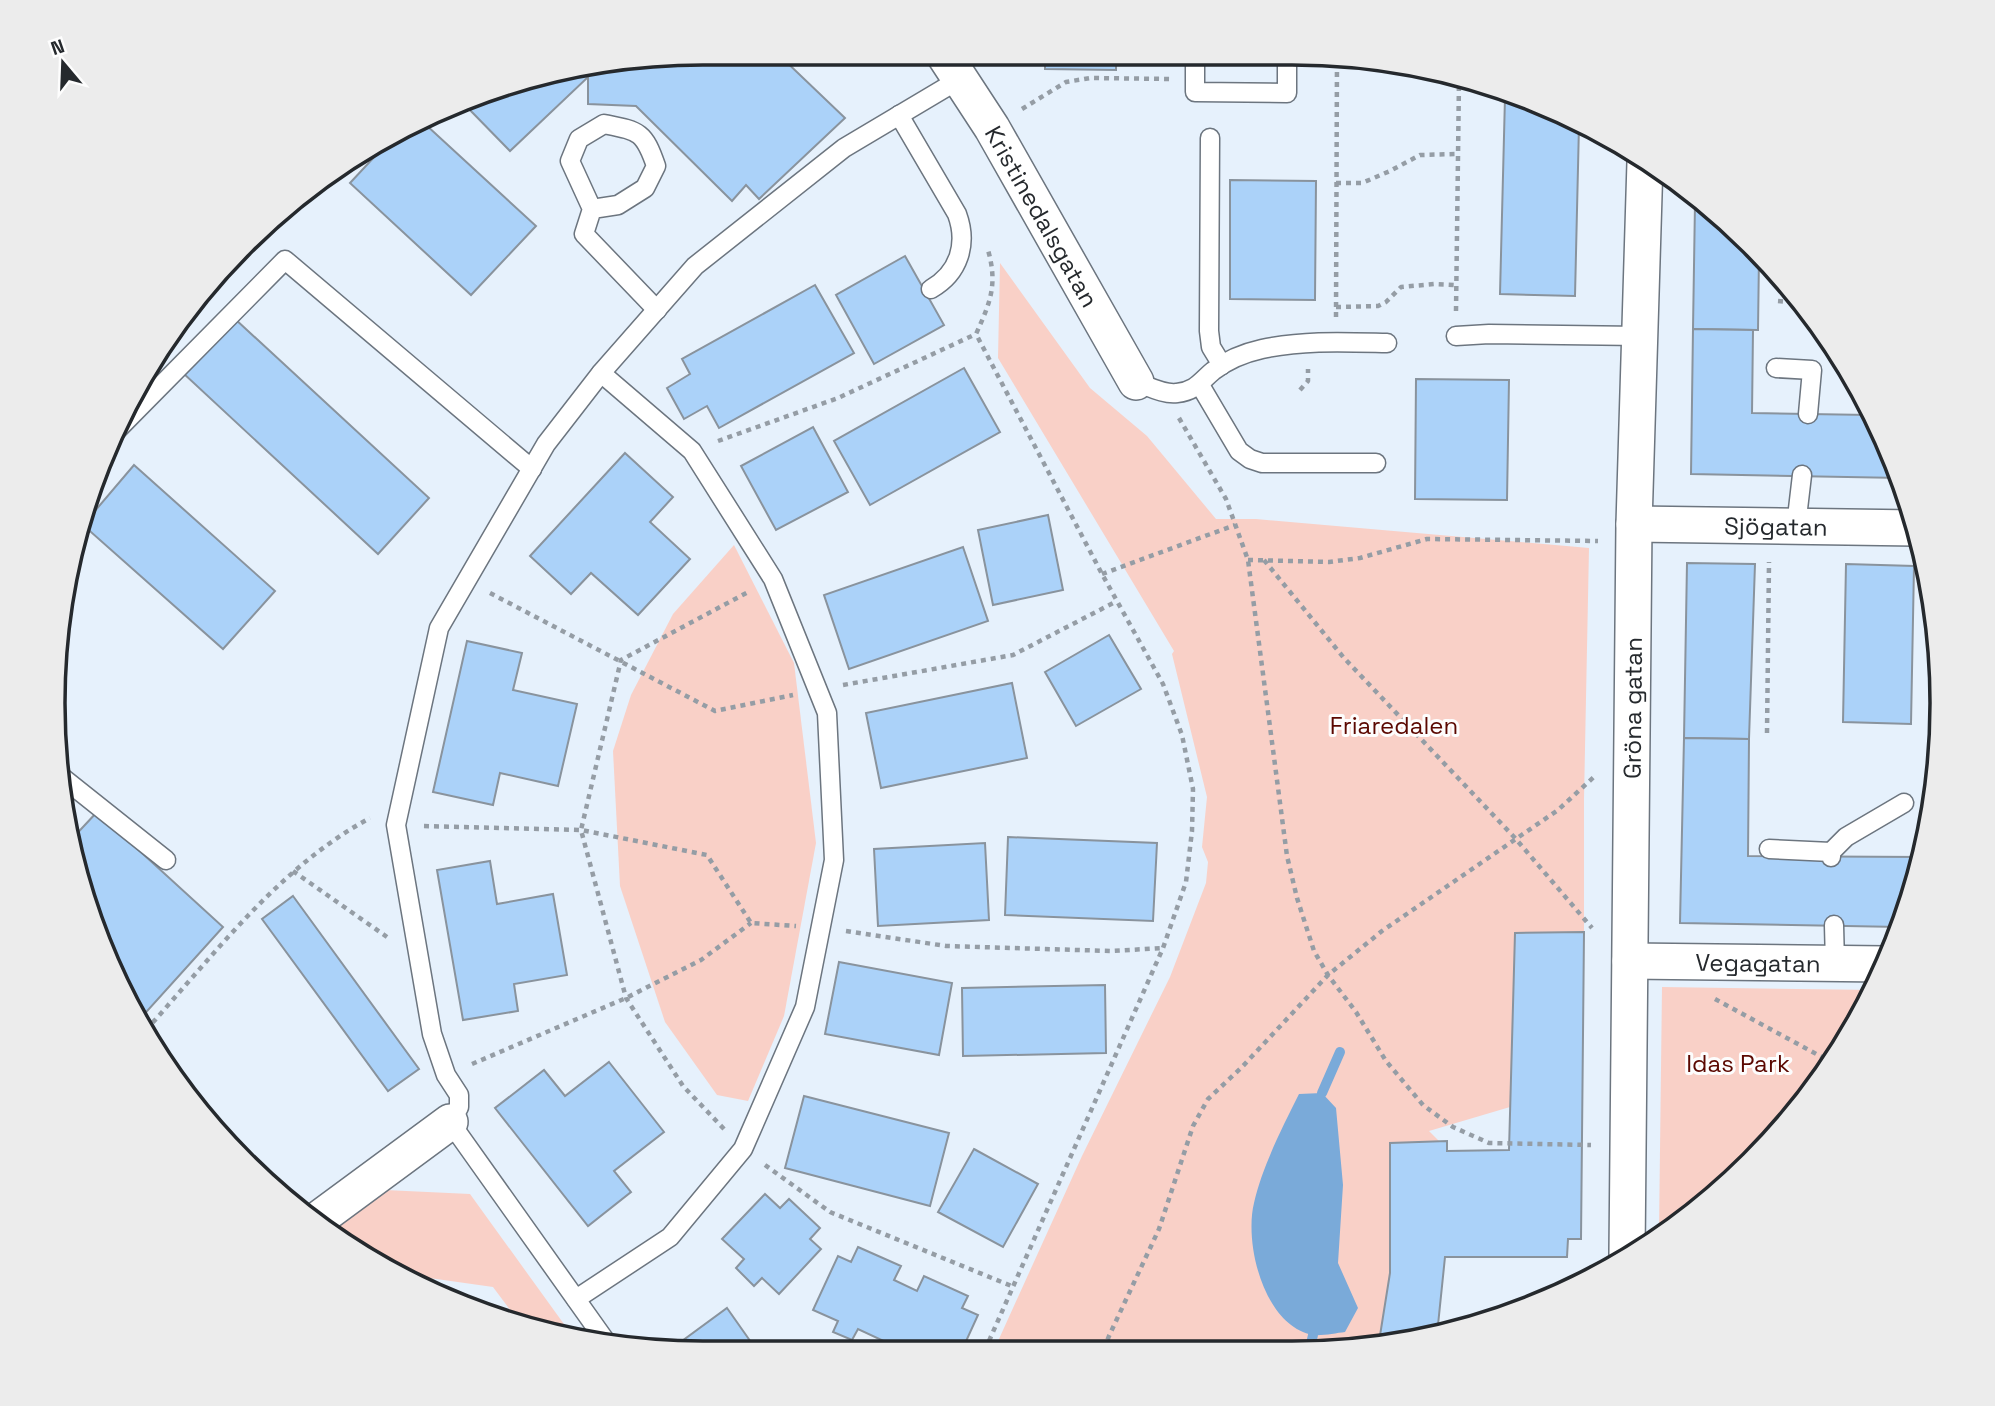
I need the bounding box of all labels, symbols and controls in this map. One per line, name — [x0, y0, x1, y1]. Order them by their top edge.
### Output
north arrow — [28, 28, 98, 98]
text: N — [48, 34, 68, 61]
street label: Kristinedalsgatan — [978, 120, 1106, 312]
street label: Sjögatan — [1724, 510, 1828, 542]
street label: Gröna gatan — [1616, 637, 1648, 779]
park label: Friaredalen — [1330, 710, 1458, 741]
street label: Vegagatan — [1695, 946, 1821, 979]
park label: Idas Park — [1686, 1048, 1790, 1079]

